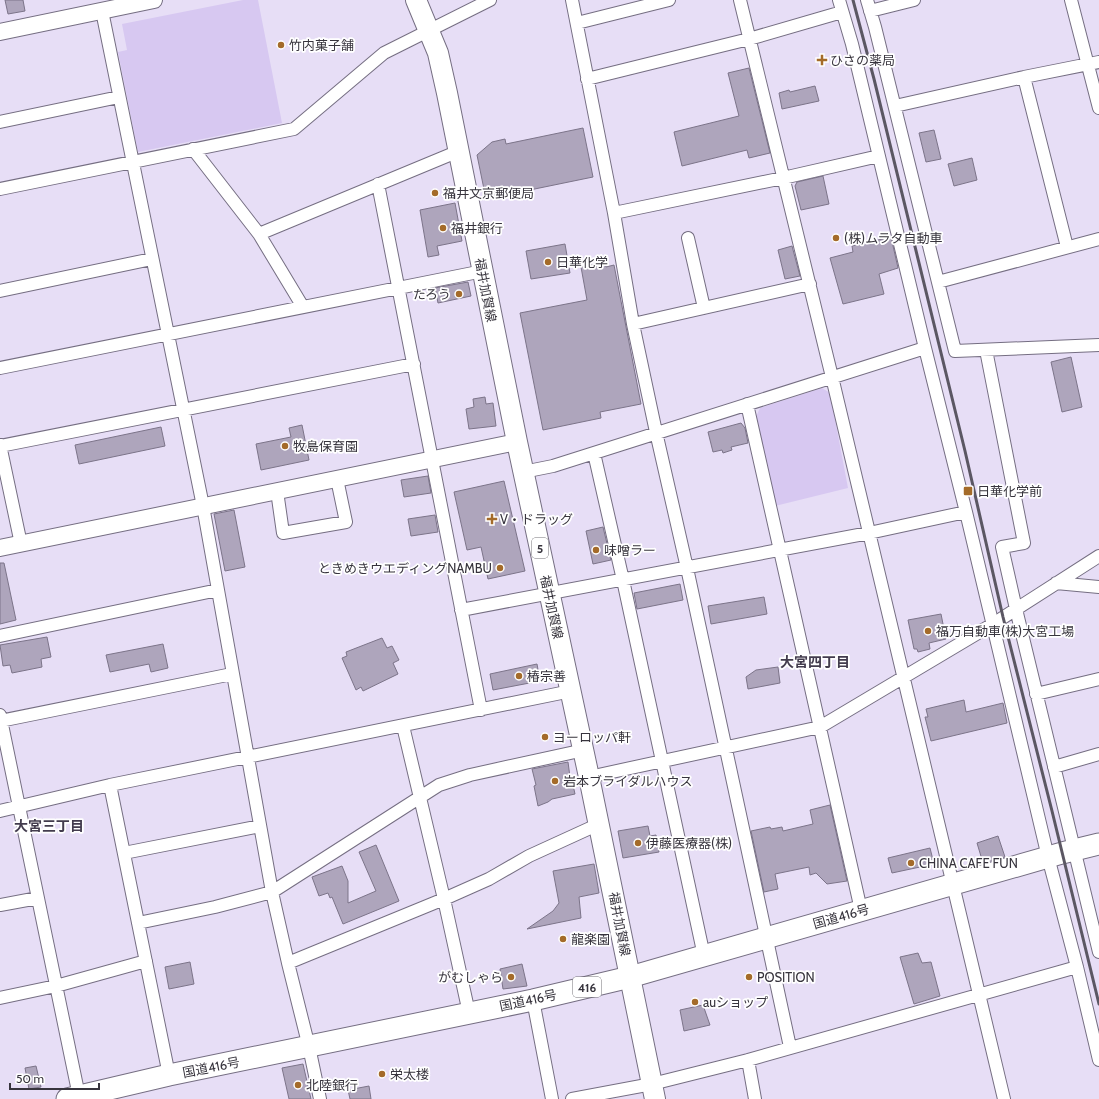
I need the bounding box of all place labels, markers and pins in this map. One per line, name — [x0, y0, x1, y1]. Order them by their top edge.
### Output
place label: 竹内菓子舗 — [289, 37, 354, 53]
marker: 竹内菓子舗 — [276, 40, 286, 50]
place label: ひさの薬局 — [830, 52, 895, 68]
marker: ひさの薬局 — [817, 55, 827, 65]
place label: 福井文京郵便局 — [443, 185, 534, 201]
marker: 福井文京郵便局 — [430, 188, 440, 198]
place label: 福井銀行 — [451, 220, 503, 236]
marker: 福井銀行 — [438, 223, 448, 233]
place label: (株)ムラタ自動車 — [844, 230, 943, 246]
marker: (株)ムラタ自動車 — [831, 233, 841, 243]
place label: 日華化学 — [556, 254, 608, 270]
marker: 日華化学 — [543, 257, 553, 267]
place label: たろう — [413, 286, 451, 302]
marker: たろう — [454, 289, 464, 299]
place label: 牧島保育園 — [293, 438, 358, 454]
marker: 牧島保育園 — [280, 441, 290, 451]
place label: 日華化学前 — [977, 483, 1042, 499]
marker: 日華化学前 — [962, 485, 974, 497]
place label: V・ドラッグ — [500, 511, 573, 527]
marker: V・ドラッグ — [487, 514, 497, 524]
place label: 味噌ラー — [604, 542, 656, 558]
marker: 味噌ラー — [591, 545, 601, 555]
place label: ときめきウエディングNAMBU — [318, 560, 492, 576]
marker: ときめきウエディングNAMBU — [495, 563, 505, 573]
place label: 福万自動車(株)大宮工場 — [936, 623, 1074, 639]
marker: 福万自動車(株)大宮工場 — [923, 626, 933, 636]
place label: 椿宗善 — [527, 668, 566, 684]
marker: 椿宗善 — [514, 671, 524, 681]
place label: ヨーロッパ軒 — [553, 729, 631, 745]
marker: ヨーロッパ軒 — [540, 732, 550, 742]
place label: 岩本ブライダルハウス — [563, 773, 692, 789]
marker: 岩本ブライダルハウス — [550, 776, 560, 786]
place label: 伊藤医療器(株) — [646, 835, 732, 851]
marker: 伊藤医療器(株) — [633, 838, 643, 848]
place label: CHINA CAFE FUN — [919, 855, 1018, 871]
marker: CHINA CAFE FUN — [906, 858, 916, 868]
place label: 龍楽園 — [571, 931, 610, 947]
marker: 龍楽園 — [558, 934, 568, 944]
place label: がむしゃら — [438, 969, 503, 985]
place label: POSITION — [757, 969, 815, 985]
marker: がむしゃら — [506, 972, 516, 982]
marker: POSITION — [744, 972, 754, 982]
place label: auショップ — [703, 994, 768, 1010]
marker: auショップ — [690, 997, 700, 1007]
place label: 栄太楼 — [390, 1066, 429, 1082]
marker: 栄太楼 — [377, 1069, 387, 1079]
place label: 北陸銀行 — [306, 1077, 358, 1093]
marker: 北陸銀行 — [293, 1080, 303, 1090]

